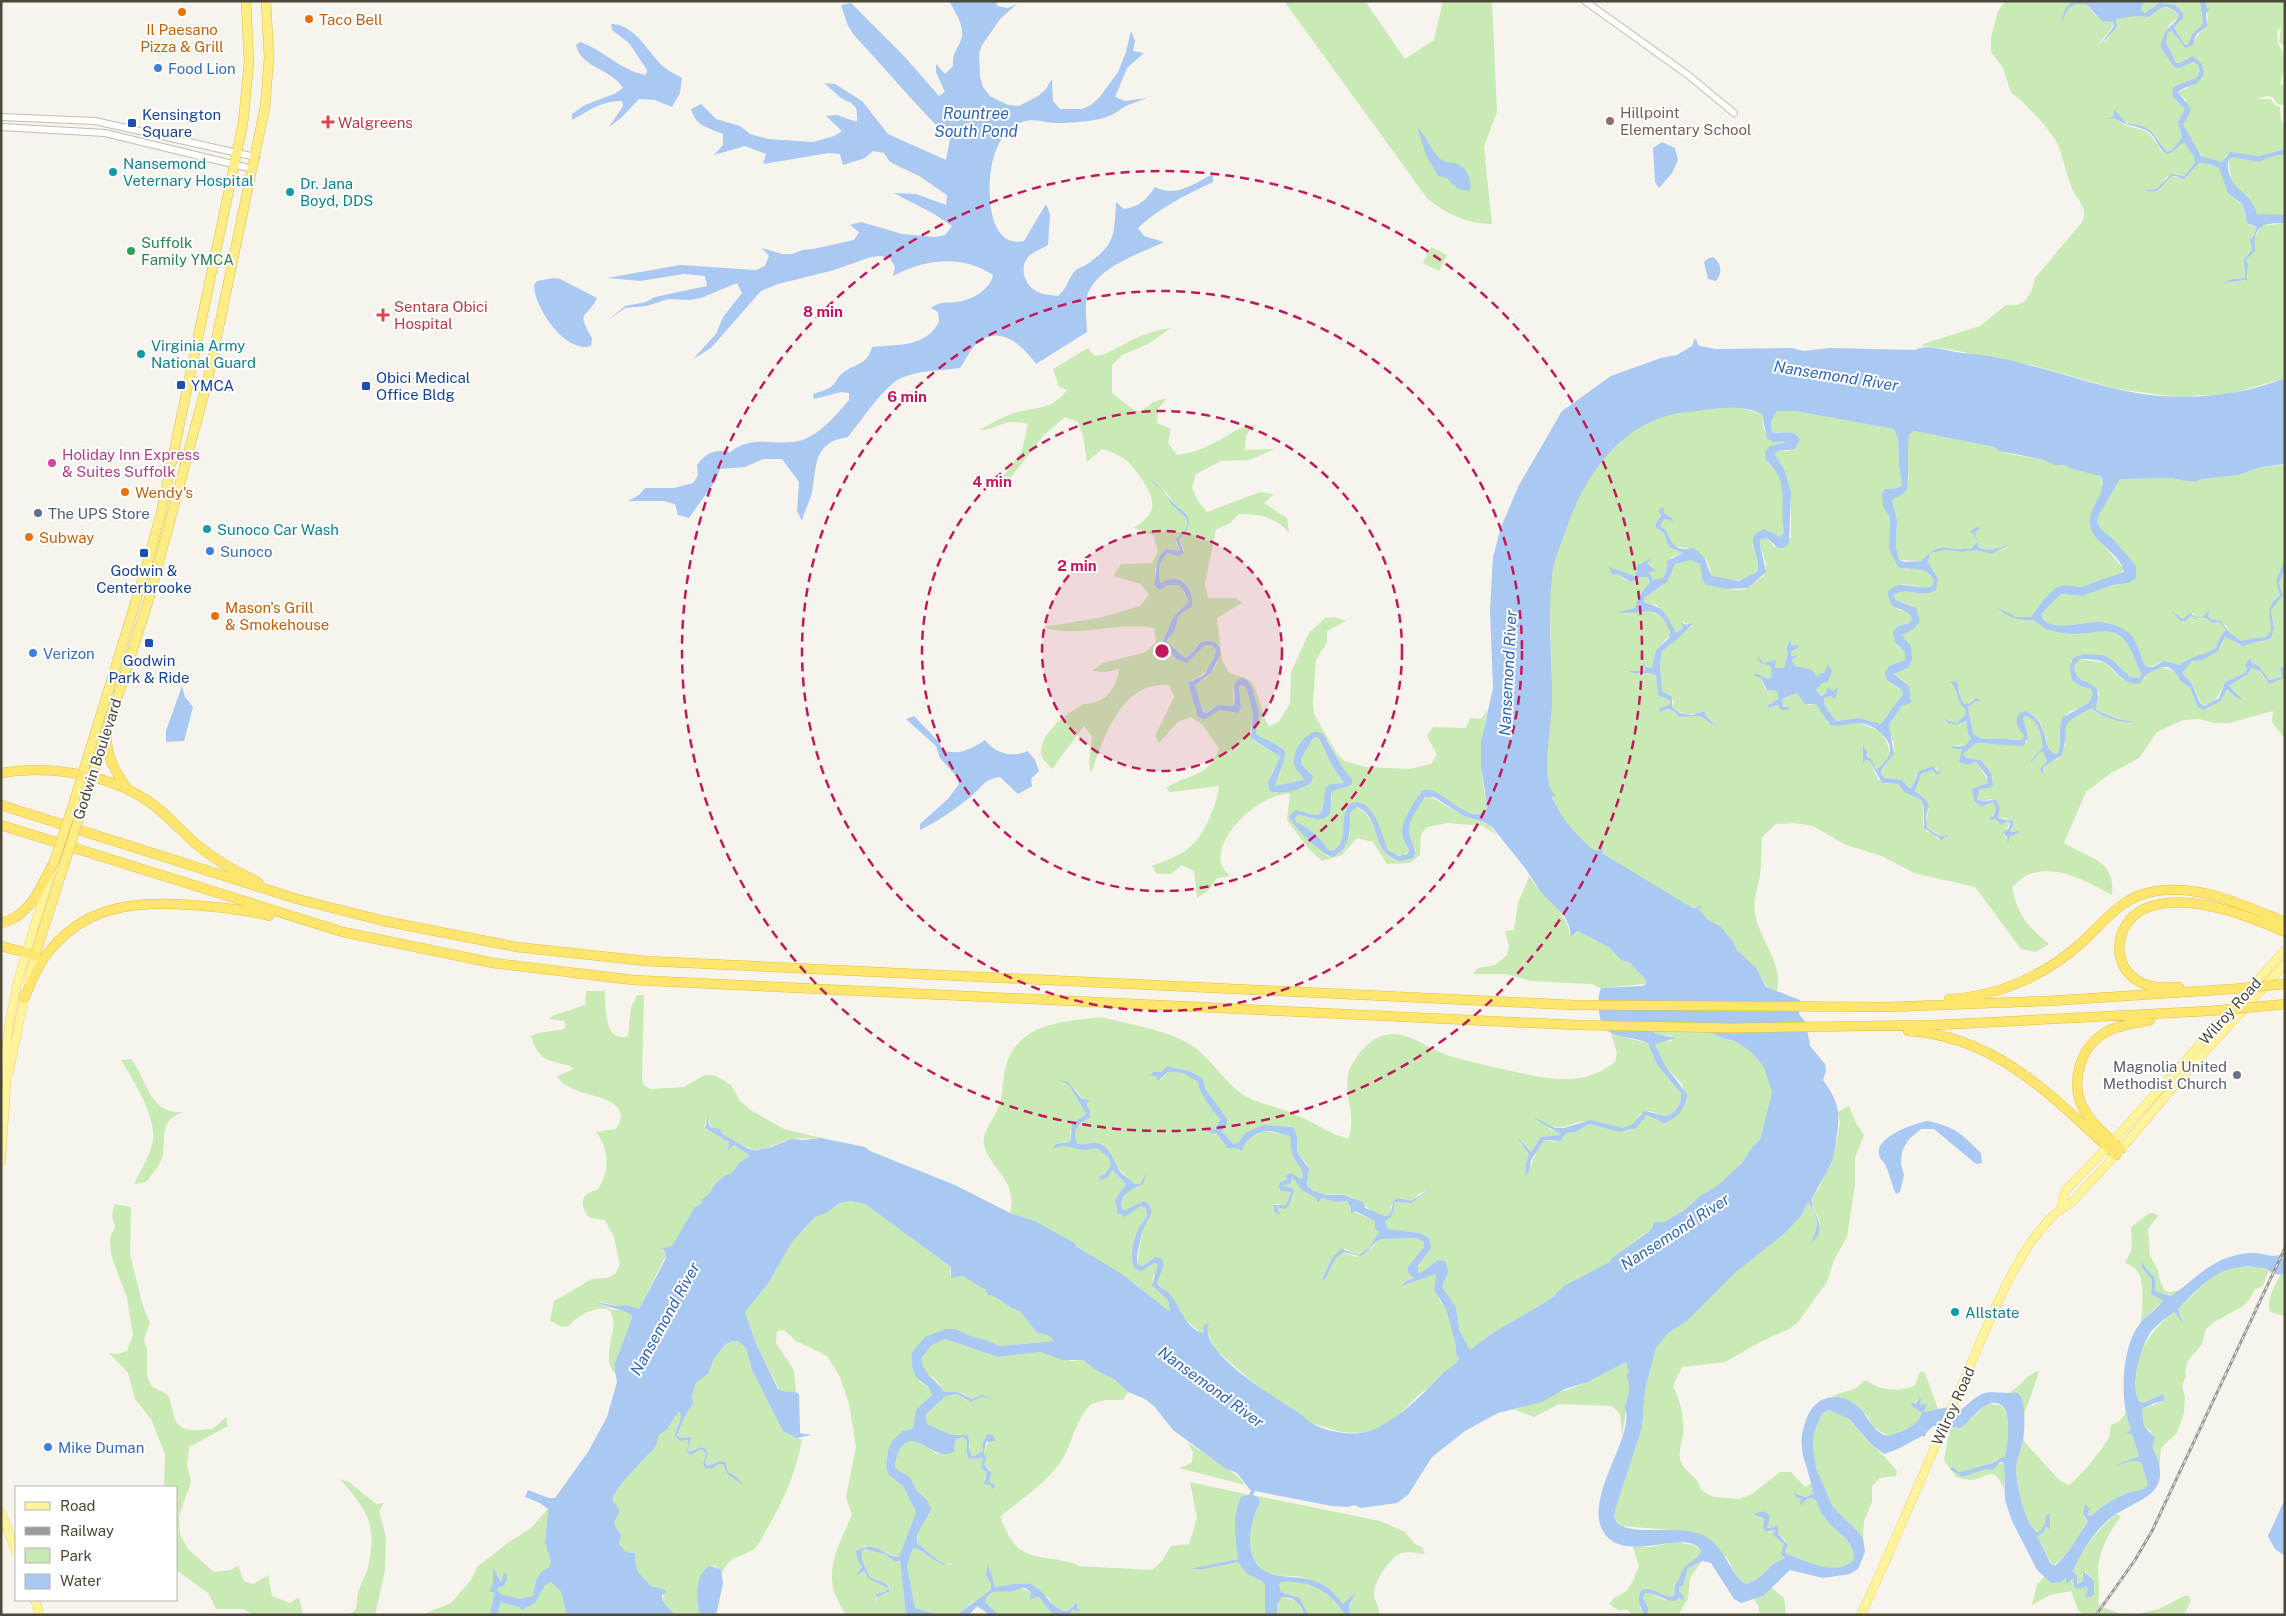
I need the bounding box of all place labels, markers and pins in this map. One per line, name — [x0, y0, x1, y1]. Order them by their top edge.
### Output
marker: Il Paesano Pizza & Grill — [176, 6, 188, 18]
place label: Taco Bell — [319, 11, 383, 28]
marker: Taco Bell — [303, 13, 315, 25]
place label: Il Paesano Pizza & Grill — [140, 21, 224, 55]
place label: Food Lion — [168, 60, 236, 77]
marker: Food Lion — [152, 62, 164, 74]
place label: Hillpoint Elementary School — [1620, 104, 1752, 138]
place label: Kensington Square — [142, 106, 221, 140]
place label: Walgreens — [338, 114, 413, 131]
marker: Hillpoint Elementary School — [1604, 115, 1616, 127]
marker: Walgreens — [322, 116, 334, 128]
marker: Kensington Square — [126, 117, 138, 129]
place label: Nansemond Veternary Hospital — [123, 155, 254, 189]
marker: Nansemond Veternary Hospital — [107, 166, 119, 178]
place label: Dr. Jana Boyd, DDS — [300, 175, 373, 209]
marker: Dr. Jana Boyd, DDS — [284, 186, 296, 198]
place label: Suffolk Family YMCA — [141, 234, 234, 268]
marker: Suffolk Family YMCA — [125, 245, 137, 257]
place label: Sentara Obici Hospital — [394, 298, 488, 332]
marker: Sentara Obici Hospital — [376, 308, 390, 322]
place label: Virginia Army National Guard — [151, 337, 256, 371]
marker: Virginia Army National Guard — [135, 348, 147, 360]
place label: Obici Medical Office Bldg — [376, 369, 470, 403]
place label: YMCA — [191, 377, 235, 394]
marker: YMCA — [175, 379, 187, 391]
marker: Obici Medical Office Bldg — [360, 380, 372, 392]
place label: Holiday Inn Express & Suites Suffolk — [62, 446, 200, 480]
marker: Holiday Inn Express & Suites Suffolk — [46, 457, 58, 469]
place label: Wendy's — [135, 484, 193, 501]
marker: Wendy's — [119, 486, 131, 498]
place label: The UPS Store — [48, 505, 150, 522]
marker: The UPS Store — [32, 507, 44, 519]
place label: Sunoco Car Wash — [217, 521, 339, 538]
marker: Sunoco Car Wash — [201, 523, 213, 535]
place label: Subway — [39, 529, 94, 546]
marker: Subway — [23, 531, 35, 543]
place label: Sunoco — [220, 543, 273, 560]
marker: Sunoco — [204, 545, 216, 557]
marker: Godwin & Centerbrooke — [138, 547, 150, 559]
place label: Godwin & Centerbrooke — [96, 562, 192, 596]
place label: Mason's Grill & Smokehouse — [225, 599, 329, 633]
marker: Mason's Grill & Smokehouse — [209, 610, 221, 622]
marker: Godwin Park & Ride — [143, 637, 155, 649]
centre of rings — [1153, 642, 1171, 660]
place label: Verizon — [43, 645, 95, 662]
marker: Verizon — [27, 647, 39, 659]
place label: Godwin Park & Ride — [108, 652, 190, 686]
place label: Magnolia United Methodist Church — [2103, 1058, 2227, 1092]
marker: Magnolia United Methodist Church — [2231, 1069, 2243, 1081]
place label: Allstate — [1965, 1304, 2020, 1321]
marker: Allstate — [1949, 1306, 1961, 1318]
place label: Mike Duman — [58, 1439, 144, 1456]
marker: Mike Duman — [42, 1441, 54, 1453]

